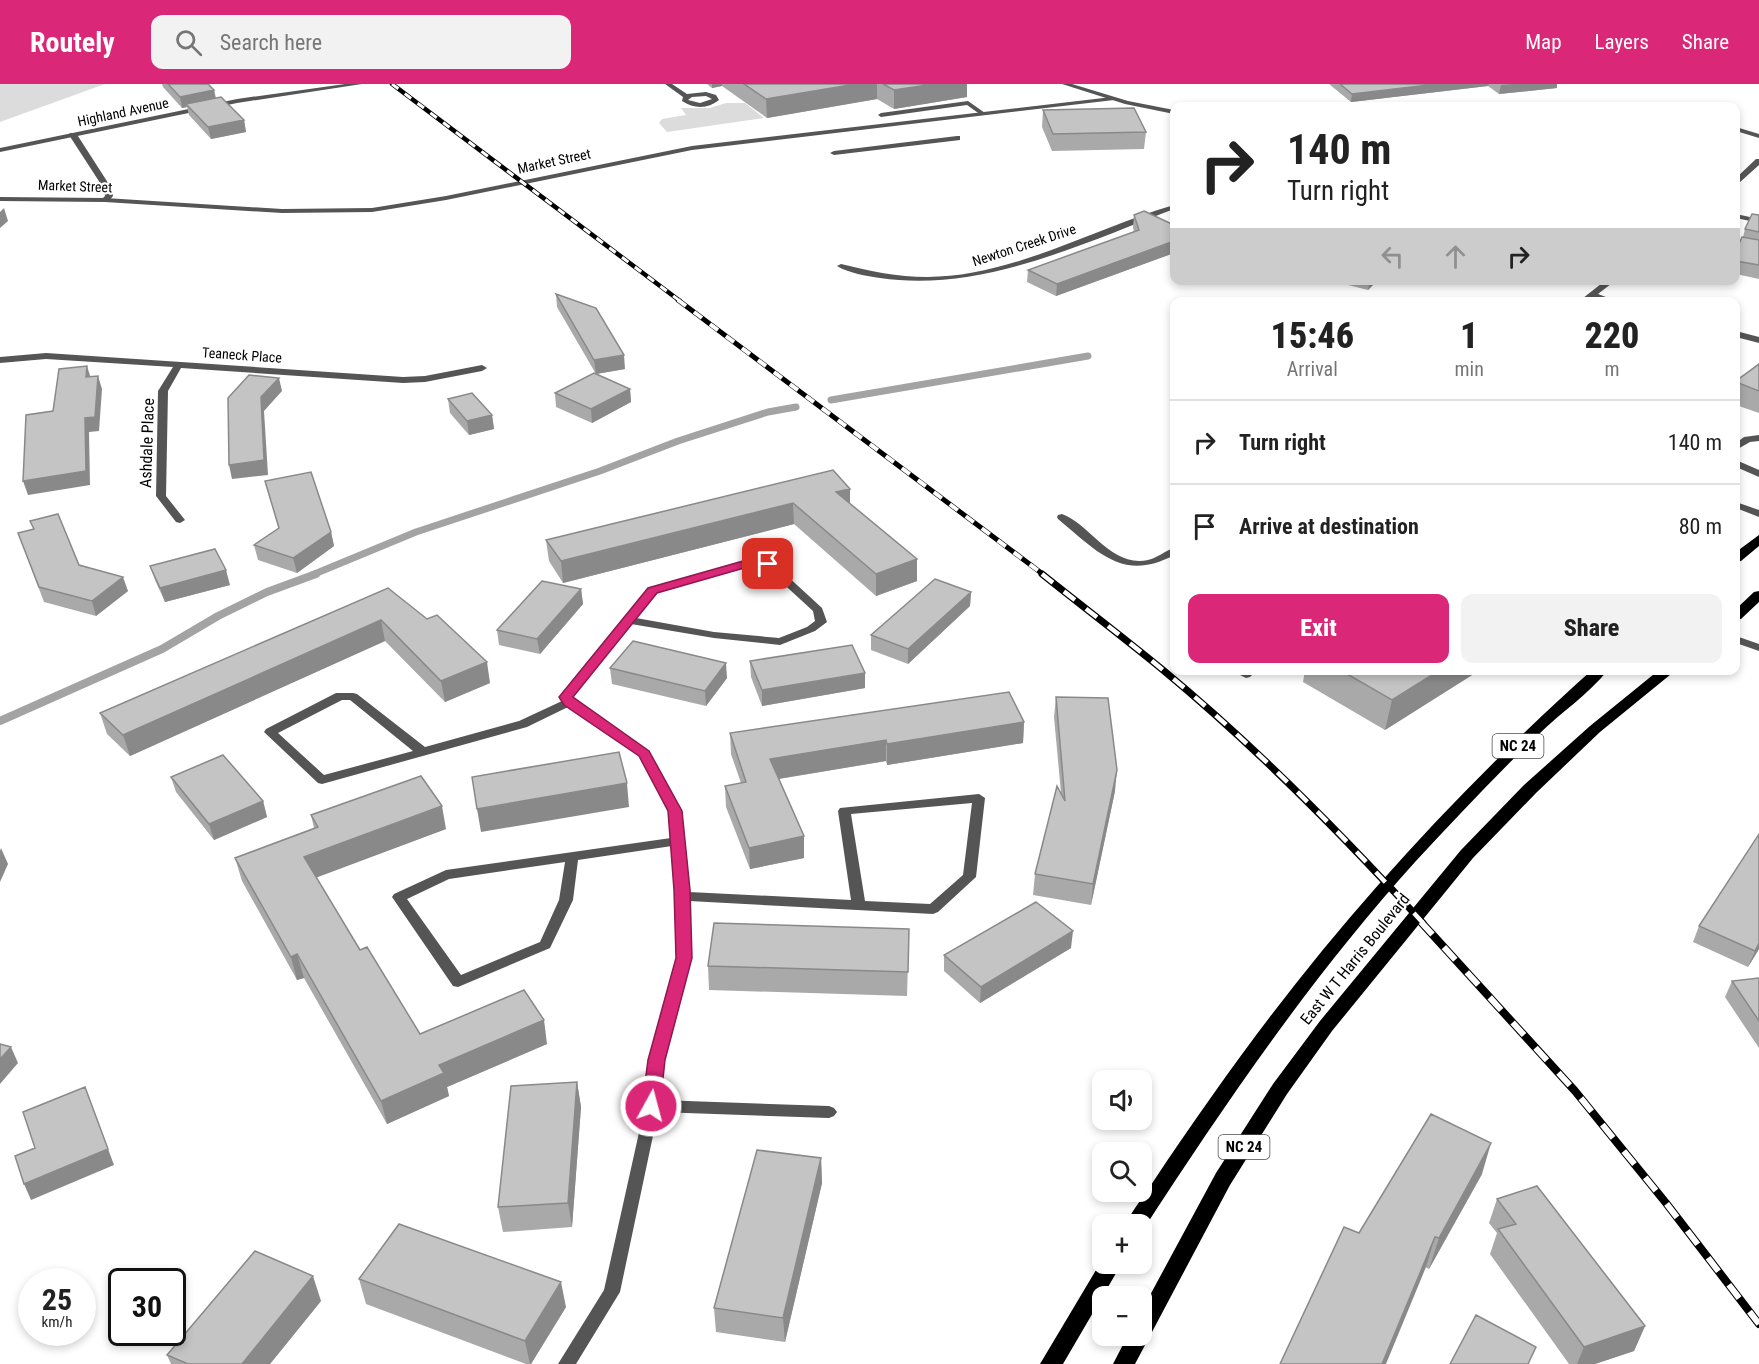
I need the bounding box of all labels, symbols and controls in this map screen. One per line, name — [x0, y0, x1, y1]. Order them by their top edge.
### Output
search box — [151, 15, 571, 69]
text: Routely — [30, 26, 115, 59]
icon: search — [172, 26, 205, 59]
text: Search here — [220, 30, 322, 55]
text: Map — [1525, 30, 1562, 54]
text: Layers — [1595, 30, 1649, 54]
text: Share — [1682, 30, 1729, 54]
street label: Highland Avenue — [76, 94, 170, 129]
text: 140 m — [1287, 125, 1392, 174]
icon: right — [1188, 126, 1266, 204]
street label: Market Street — [516, 145, 592, 177]
text: Turn right — [1287, 175, 1389, 207]
street label: Market Street — [38, 177, 112, 195]
street label: Newton Creek Drive — [970, 221, 1078, 269]
icon: left — [1376, 240, 1409, 273]
icon: ahead — [1439, 240, 1472, 273]
icon: right — [1502, 240, 1535, 273]
text: 15:46 — [1271, 315, 1354, 357]
text: 1 — [1460, 315, 1478, 357]
text: 220 — [1584, 315, 1639, 357]
street label: Teaneck Place — [202, 344, 283, 366]
text: Arrival — [1287, 357, 1338, 381]
text: min — [1455, 357, 1484, 381]
text: m — [1604, 357, 1619, 381]
street label: Ashdale Place — [136, 398, 158, 488]
icon: right — [1188, 426, 1221, 459]
text: Turn right — [1239, 430, 1326, 455]
text: 140 m — [1668, 430, 1722, 455]
icon: arrive — [1188, 510, 1221, 543]
text: Arrive at destination — [1239, 514, 1419, 539]
text: 80 m — [1679, 514, 1722, 539]
pin — [742, 538, 793, 589]
icon: arrive — [751, 547, 784, 580]
button: Exit — [1188, 594, 1449, 663]
button: Share — [1461, 594, 1722, 663]
road number: NC 24 — [1492, 734, 1544, 758]
street label: East W T Harris Boulevard — [1296, 890, 1414, 1028]
map controls — [1092, 1070, 1152, 1346]
button: sound — [1092, 1070, 1152, 1130]
position arrow — [619, 1074, 683, 1138]
road number: NC 24 — [1218, 1135, 1270, 1159]
button: search — [1092, 1142, 1152, 1202]
button: + — [1092, 1214, 1152, 1274]
speed limit sign: 30 — [108, 1268, 186, 1346]
text: 25 — [42, 1282, 72, 1317]
button: − — [1092, 1286, 1152, 1346]
text: km/h — [42, 1313, 72, 1331]

